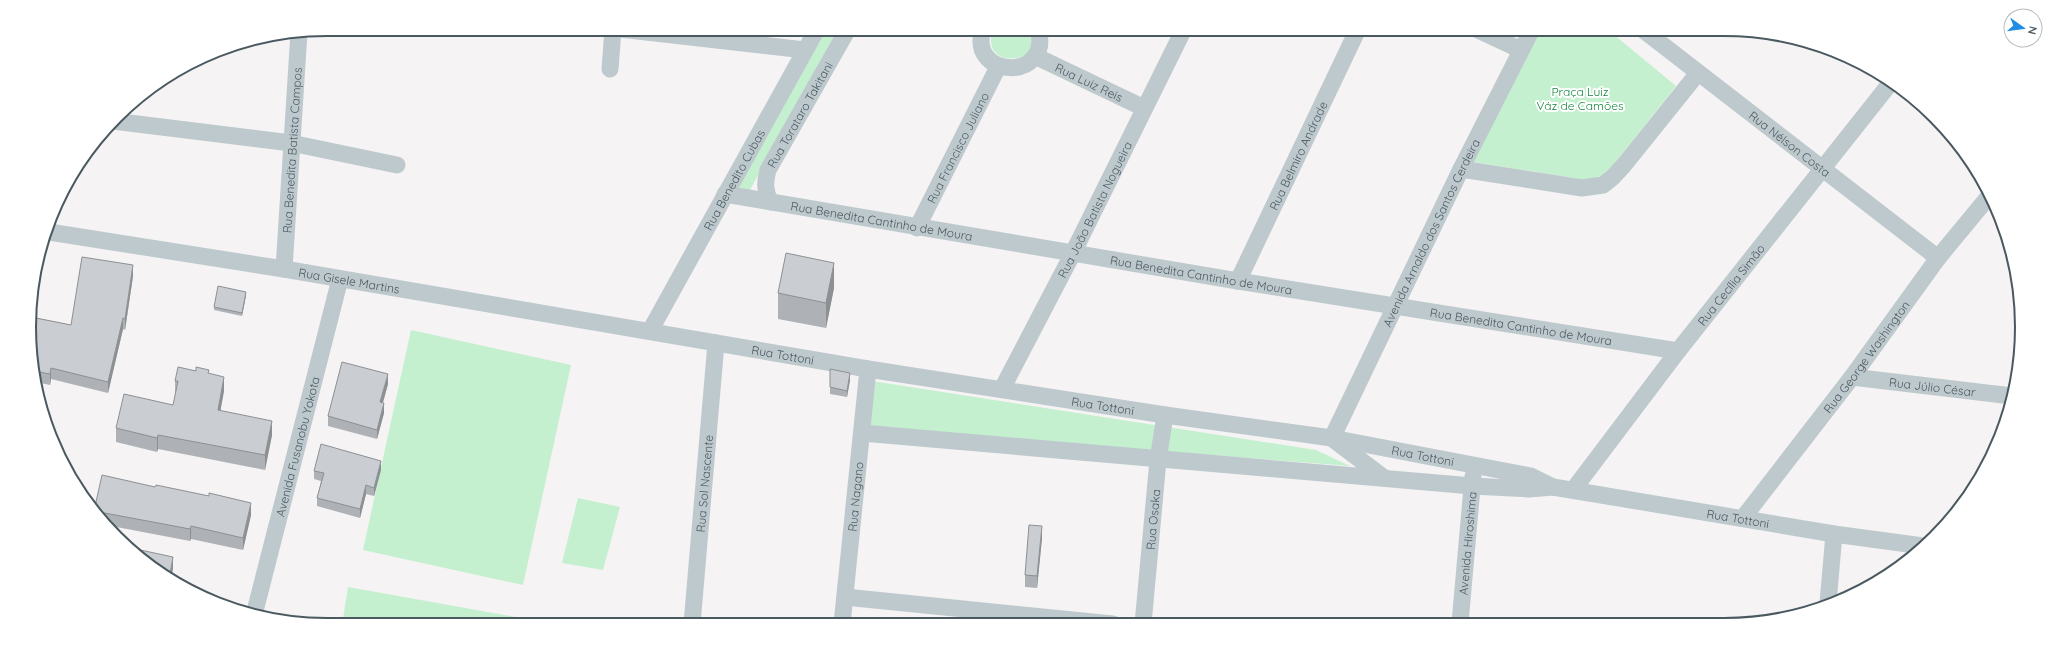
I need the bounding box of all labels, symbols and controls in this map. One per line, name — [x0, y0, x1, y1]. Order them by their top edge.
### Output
north arrow — [2003, 8, 2043, 48]
text: N — [2025, 25, 2040, 36]
street label: Rua Torataro Takitani — [763, 59, 836, 170]
street label: Rua Luiz Reis — [1053, 59, 1126, 105]
street label: Rua Benedita Batista Campos — [279, 66, 304, 234]
park label: Praça Luiz Váz de Camões — [1536, 84, 1624, 113]
street label: Rua Francisco Juliano — [923, 90, 992, 206]
street label: Rua Belmiro Andrade — [1265, 98, 1330, 212]
street label: Rua Nélson Costa — [1746, 107, 1834, 180]
street label: Rua Benedito Cubas — [700, 126, 768, 233]
street label: Avenida Arnaldo dos Santos Cerdeira — [1379, 136, 1483, 329]
street label: Rua João Batista Nogueira — [1054, 139, 1135, 280]
street label: Rua Benedita Cantinho de Moura — [790, 198, 974, 243]
street label: Rua Cecília Simão — [1694, 241, 1767, 328]
street label: Rua Benedita Cantinho de Moura — [1109, 252, 1293, 297]
street label: Rua Gisele Martins — [297, 264, 401, 296]
street label: Rua George Washington — [1820, 297, 1912, 416]
street label: Rua Benedita Cantinho de Moura — [1429, 304, 1613, 348]
street label: Rua Tottoni — [750, 342, 815, 367]
street label: Rua Júlio César — [1888, 374, 1977, 399]
street label: Avenida Fusanobu Yokota — [272, 375, 322, 518]
street label: Rua Tottoni — [1070, 393, 1135, 418]
street label: Rua Sol Nascente — [692, 434, 716, 533]
street label: Rua Tottoni — [1390, 442, 1455, 469]
street label: Rua Nagano — [844, 461, 866, 532]
street label: Rua Osaka — [1142, 488, 1163, 551]
street label: Avenida Hiroshima — [1455, 491, 1479, 596]
street label: Rua Tottoni — [1706, 505, 1770, 531]

